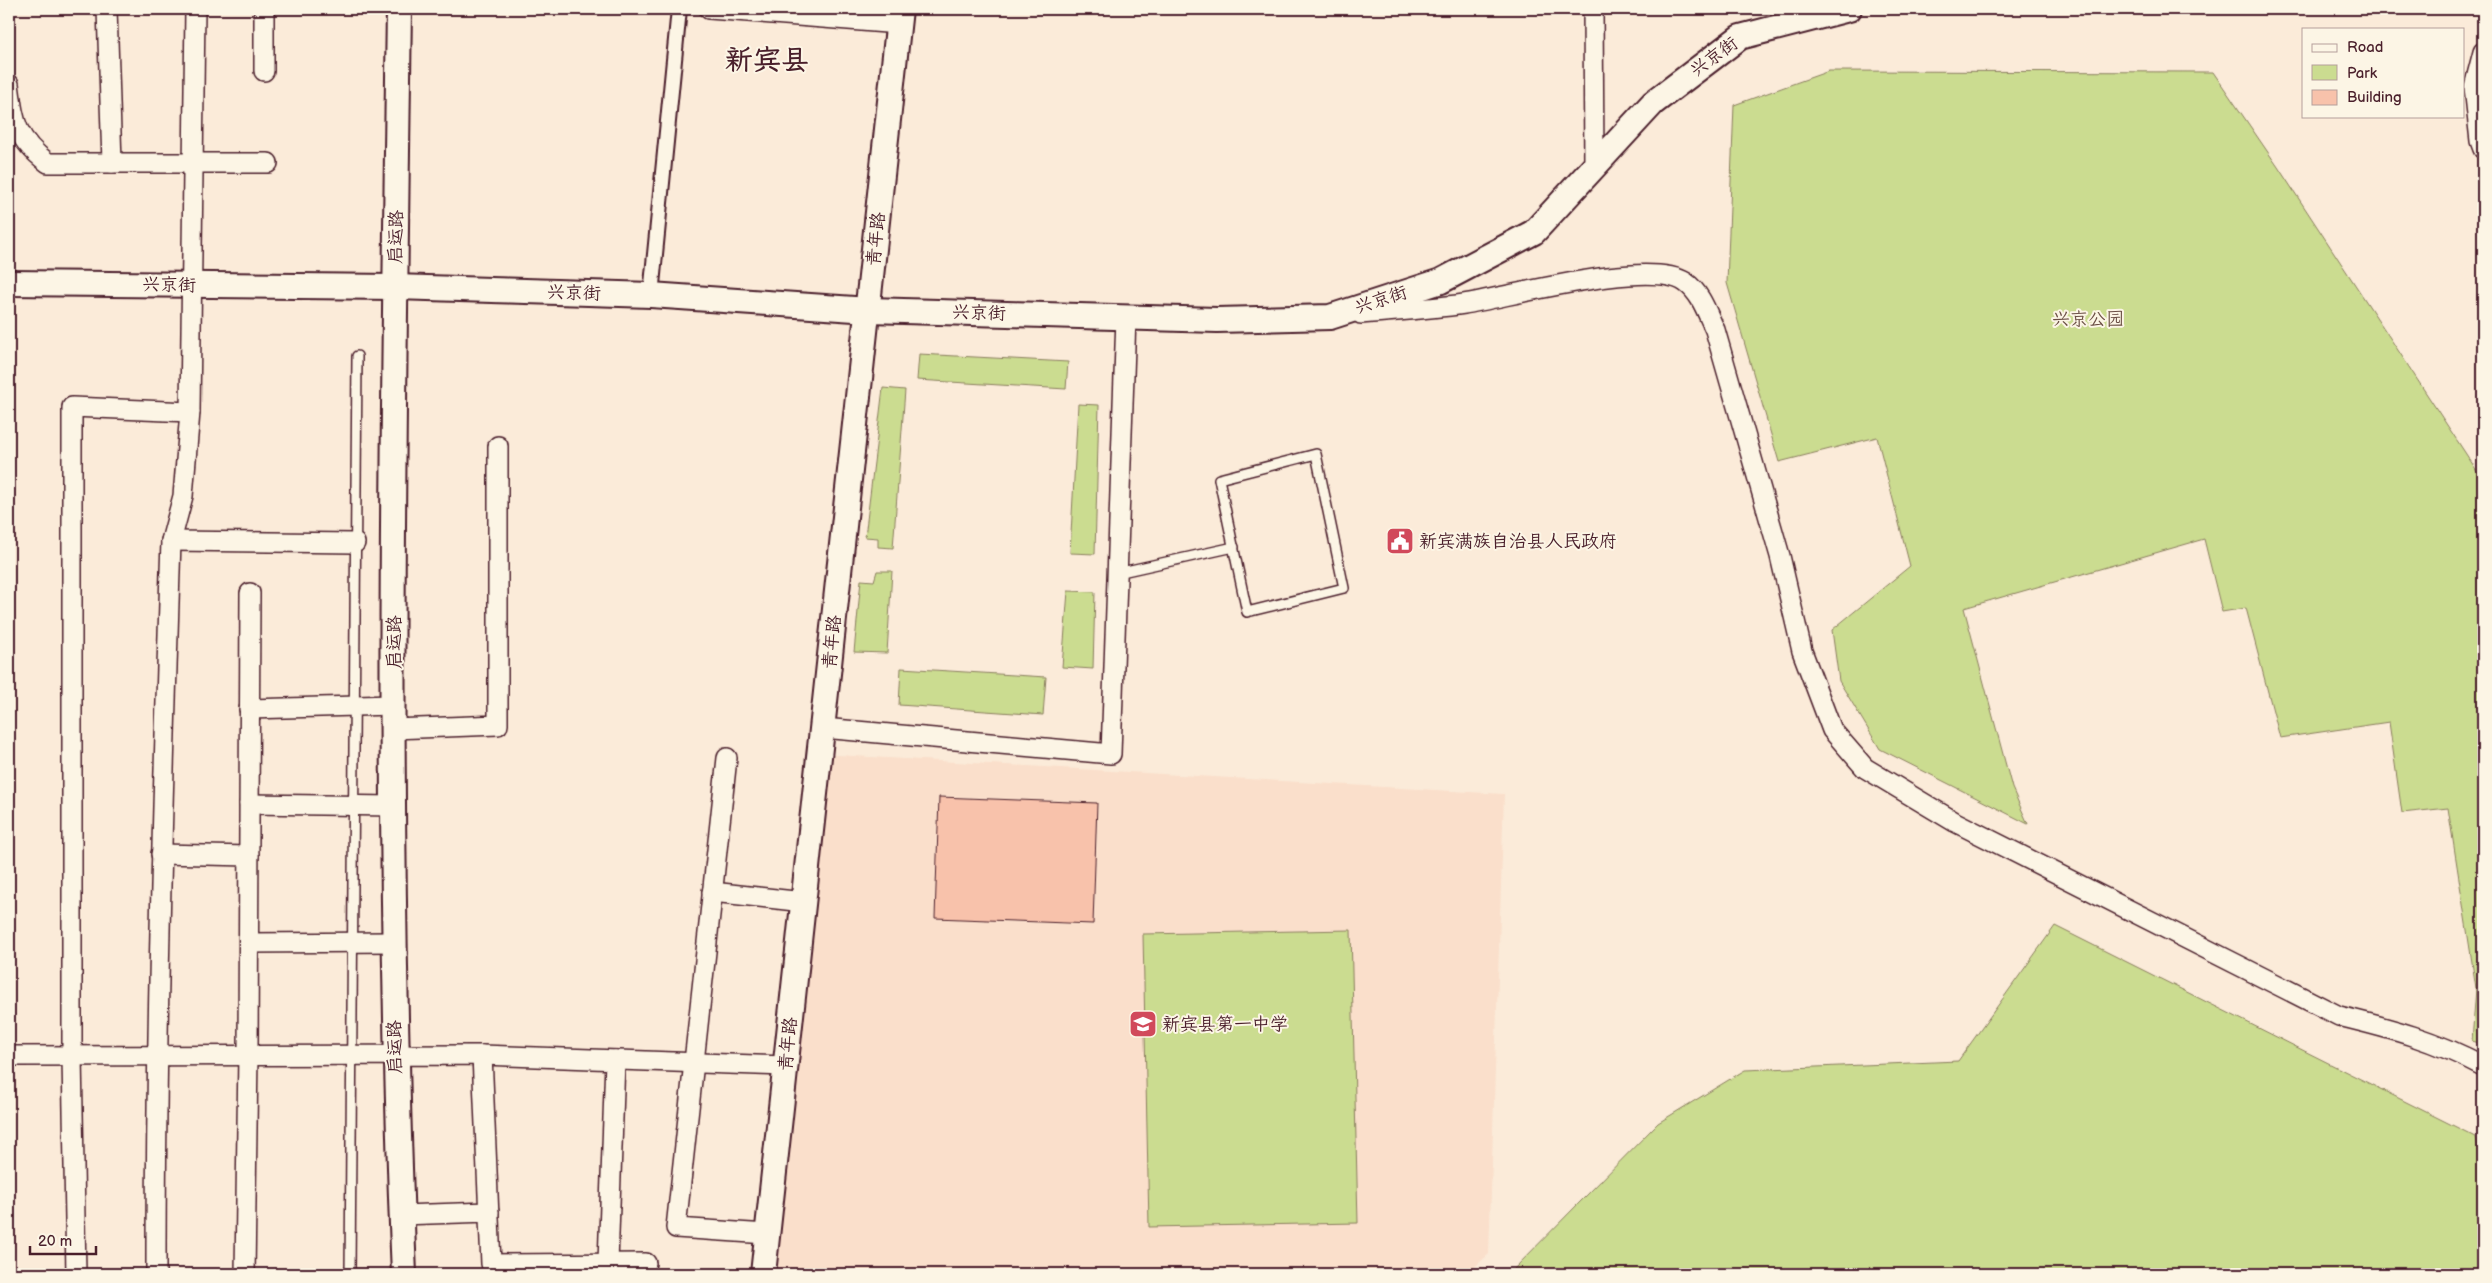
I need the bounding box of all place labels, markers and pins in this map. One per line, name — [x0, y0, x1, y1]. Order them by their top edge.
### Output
public building icon: 新宾满族自治县人民政府 — [1385, 526, 1415, 556]
place label: 新宾满族自治县人民政府 — [1419, 531, 1617, 552]
school or university icon: 新宾县第一中学 — [1128, 1009, 1158, 1039]
place label: 新宾县第一中学 — [1162, 1014, 1288, 1035]

